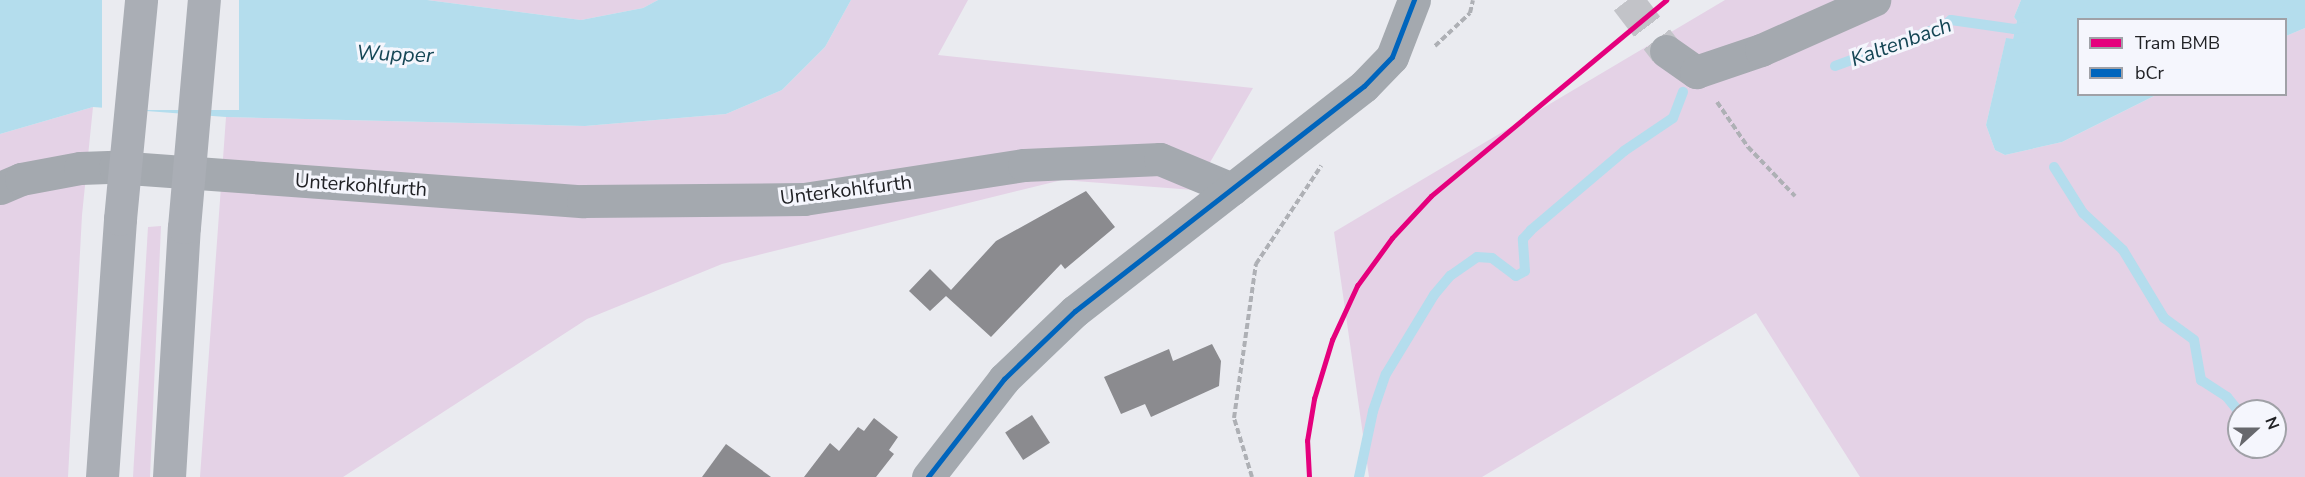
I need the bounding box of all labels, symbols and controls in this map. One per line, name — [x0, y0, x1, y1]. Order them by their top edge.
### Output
water label: Kaltenbach — [1847, 12, 1955, 72]
legend — [2077, 18, 2287, 96]
text: Tram BMB — [2135, 31, 2220, 55]
water label: Wupper — [356, 40, 434, 68]
text: bCr — [2135, 61, 2164, 85]
street label: Unterkohlfurth — [294, 168, 428, 202]
street label: Unterkohlfurth — [779, 170, 913, 210]
north arrow — [2227, 399, 2287, 459]
text: N — [2260, 414, 2284, 433]

